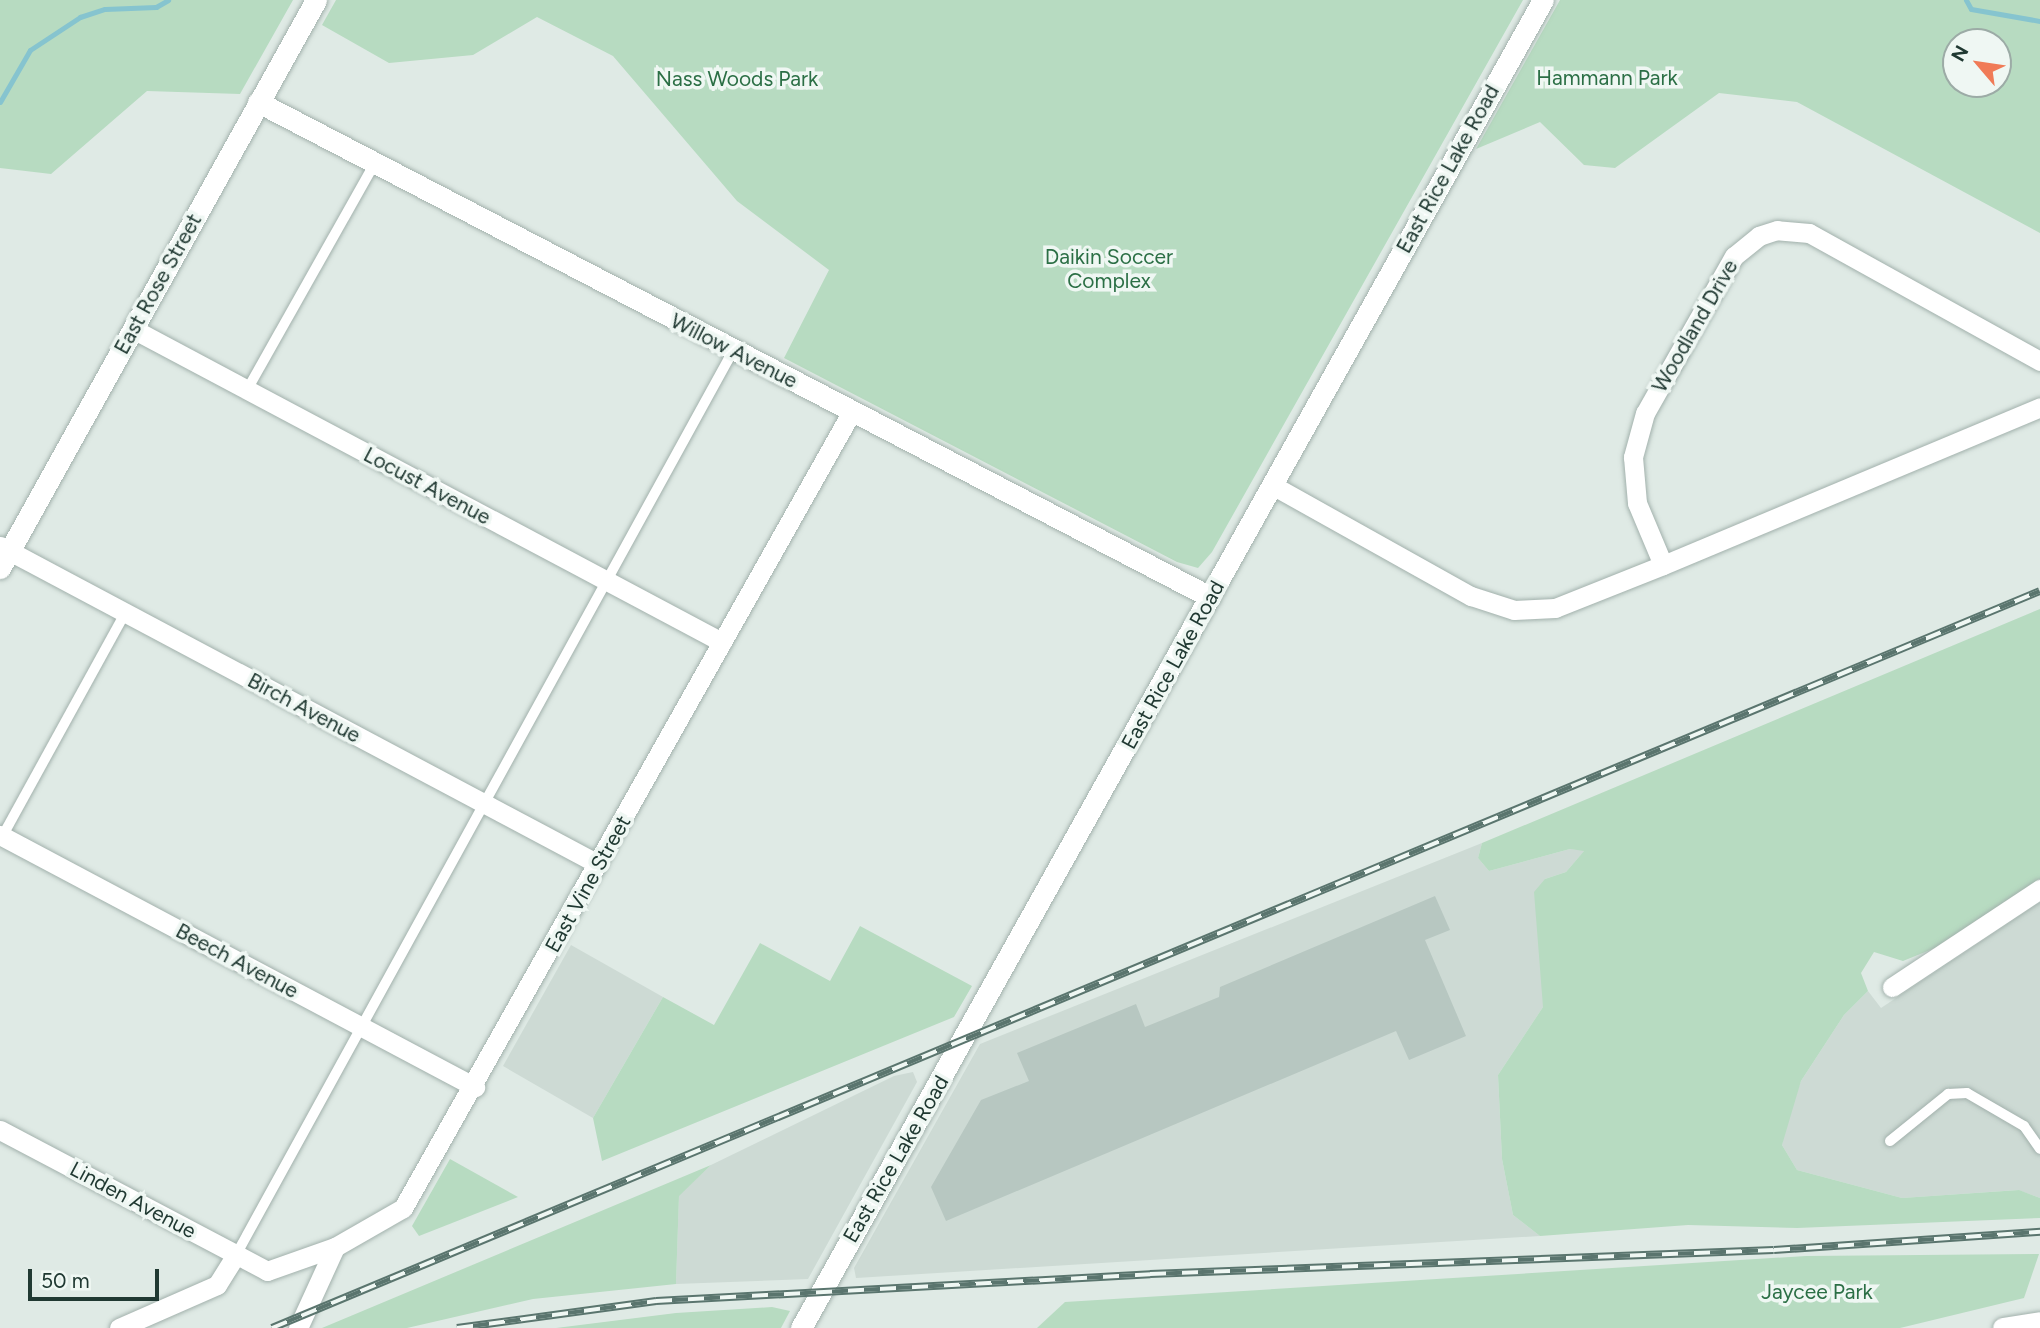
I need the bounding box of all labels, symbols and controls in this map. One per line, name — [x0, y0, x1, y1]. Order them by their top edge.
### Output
north arrow — [1942, 28, 2012, 98]
text: N — [1946, 42, 1974, 66]
park label: Hammann Park — [1536, 65, 1678, 91]
park label: Nass Woods Park — [656, 66, 818, 92]
street label: East Rice Lake Road — [1391, 80, 1505, 258]
street label: East Rose Street — [109, 209, 207, 359]
park label: Daikin Soccer Complex — [1045, 244, 1173, 294]
street label: Woodland Drive — [1647, 255, 1743, 397]
street label: Willow Avenue — [666, 308, 802, 394]
street label: Locust Avenue — [359, 442, 495, 530]
street label: East Rice Lake Road — [1116, 576, 1230, 754]
street label: Birch Avenue — [243, 668, 365, 748]
street label: East Vine Street — [540, 811, 636, 957]
street label: Beech Avenue — [171, 918, 303, 1004]
street label: East Rice Lake Road — [838, 1071, 954, 1247]
street label: Linden Avenue — [66, 1156, 200, 1244]
scale bar — [32, 1254, 163, 1298]
text: 50 m — [41, 1268, 90, 1293]
park label: Jaycee Park — [1761, 1279, 1873, 1305]

